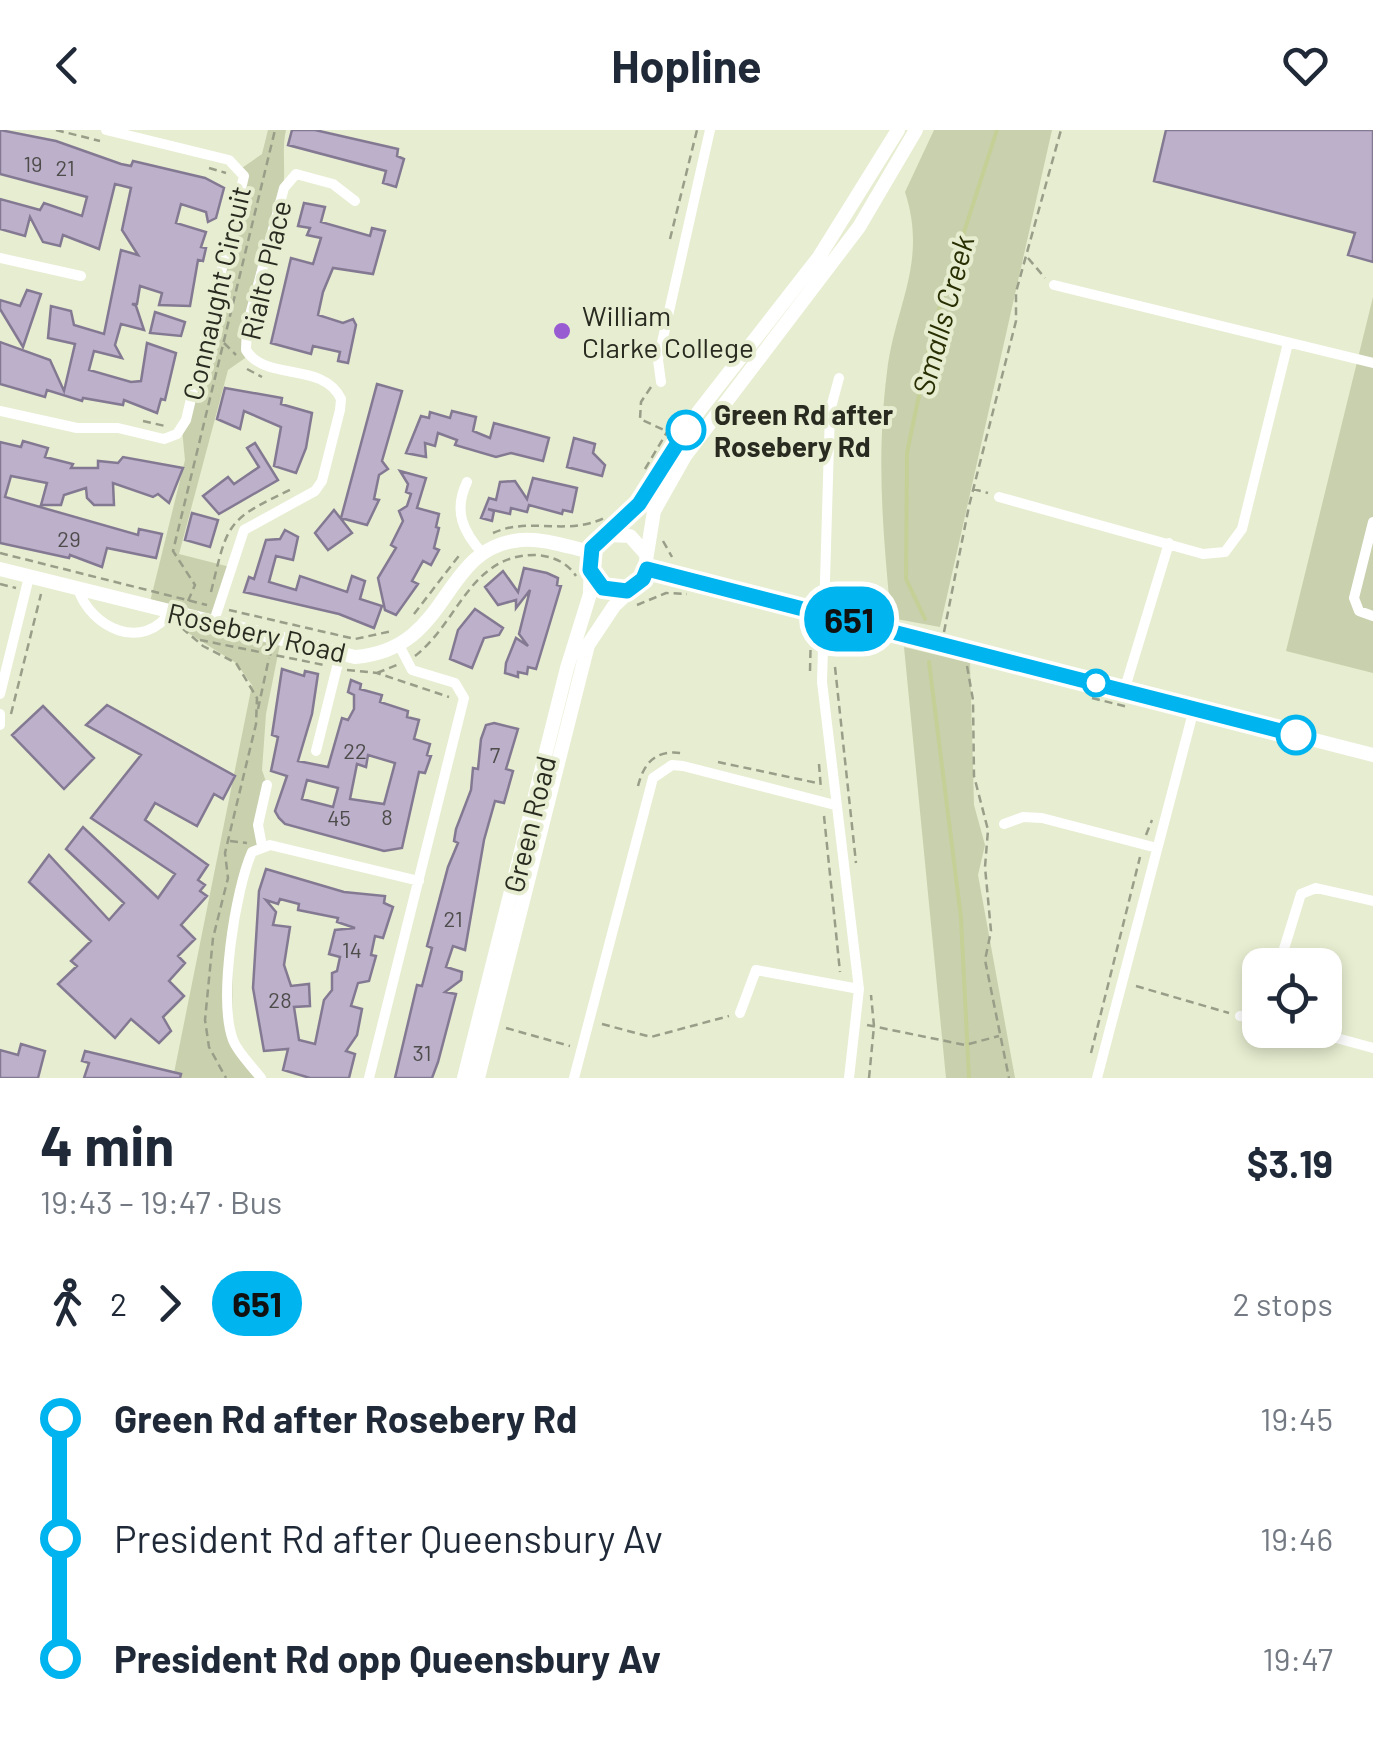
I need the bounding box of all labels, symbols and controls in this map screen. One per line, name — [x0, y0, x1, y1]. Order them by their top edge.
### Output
icon: back — [40, 38, 95, 93]
text: Hopline — [611, 38, 762, 92]
icon: heart — [1278, 38, 1333, 93]
house number: 19 — [23, 150, 43, 176]
house number: 21 — [55, 154, 75, 180]
street label: Connaught Circuit — [175, 183, 257, 403]
street label: Rialto Place — [232, 197, 298, 343]
water label: Smalls Creek — [903, 231, 981, 399]
place label: William Clarke College — [582, 298, 754, 364]
marker: William Clarke College — [551, 320, 573, 342]
place label: Green Rd after Rosebery Rd — [714, 397, 893, 463]
marker: Green Rd after Rosebery Rd — [667, 411, 705, 449]
house number: 29 — [57, 525, 81, 551]
line badge: 651 — [792, 586, 906, 652]
street label: Rosebery Road — [164, 595, 350, 669]
text: 651 — [824, 598, 874, 640]
unlabelled marker — [1083, 670, 1109, 696]
unlabelled marker — [1277, 716, 1315, 754]
house number: 22 — [343, 737, 367, 763]
house number: 7 — [490, 741, 500, 767]
street label: Green Road — [496, 752, 562, 896]
house number: 8 — [381, 803, 393, 829]
house number: 45 — [327, 804, 351, 830]
house number: 21 — [443, 905, 463, 931]
house number: 14 — [342, 936, 362, 962]
map controls — [1242, 948, 1342, 1048]
button: locate — [1242, 948, 1342, 1048]
house number: 28 — [268, 986, 292, 1012]
house number: 31 — [413, 1039, 431, 1065]
text: 4 min — [40, 1111, 174, 1177]
text: $3.19 — [1247, 1140, 1333, 1186]
text: 19:43 – 19:47 · Bus — [40, 1182, 282, 1220]
icon: walk — [40, 1276, 95, 1331]
icon: forward — [142, 1276, 197, 1331]
text: 651 — [232, 1282, 282, 1324]
text: 2 — [110, 1284, 127, 1322]
text: 2 stops — [1232, 1284, 1333, 1322]
text: Green Rd after Rosebery Rd — [114, 1395, 577, 1441]
text: 19:45 — [1260, 1399, 1333, 1437]
text: President Rd after Queensbury Av — [114, 1515, 663, 1561]
text: 19:46 — [1260, 1519, 1333, 1557]
text: President Rd opp Queensbury Av — [114, 1635, 661, 1681]
text: 19:47 — [1262, 1639, 1333, 1677]

